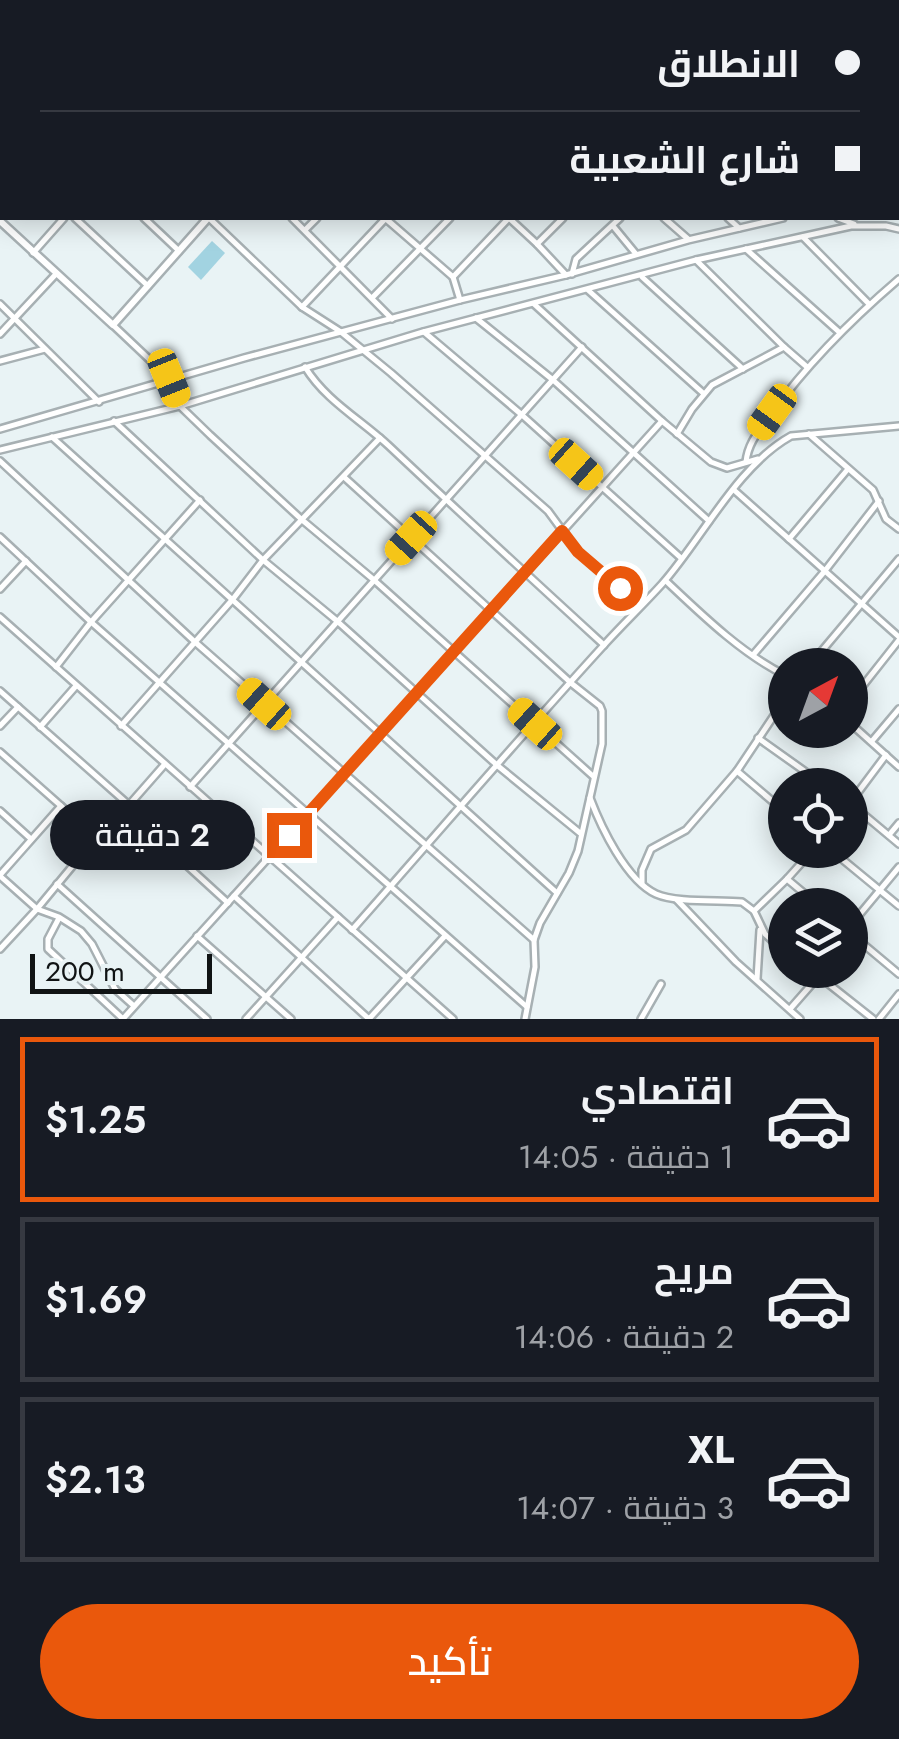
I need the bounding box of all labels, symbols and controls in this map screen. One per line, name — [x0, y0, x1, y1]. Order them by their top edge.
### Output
text: الانطلاق — [657, 36, 800, 91]
text: شارع الشعبية — [570, 132, 800, 187]
car — [144, 345, 194, 411]
car — [742, 379, 802, 445]
car — [544, 433, 608, 495]
car — [380, 506, 442, 570]
route start — [598, 566, 643, 611]
north arrow — [768, 648, 868, 748]
map controls — [768, 648, 868, 988]
car — [232, 673, 296, 735]
car — [503, 693, 567, 755]
button: locate — [768, 768, 868, 868]
callout: 2 دقيقة — [49, 800, 254, 870]
text: 2 دقيقة — [95, 812, 210, 858]
route end — [267, 813, 312, 858]
button: layers — [768, 888, 868, 988]
scale bar — [30, 949, 212, 994]
text: 200 m — [45, 951, 125, 992]
text: اقتصادي — [581, 1063, 734, 1118]
icon: car — [764, 1075, 854, 1165]
text: $1.25 — [45, 1092, 146, 1147]
text: 1 دقيقة · 14:05 — [518, 1134, 734, 1180]
text: مريح — [654, 1243, 734, 1298]
icon: car — [764, 1255, 854, 1345]
text: $1.69 — [45, 1272, 147, 1327]
text: 2 دقيقة · 14:06 — [514, 1314, 734, 1360]
text: XL — [688, 1422, 734, 1477]
icon: car — [764, 1435, 854, 1525]
text: $2.13 — [45, 1452, 145, 1507]
text: 3 دقيقة · 14:07 — [516, 1485, 734, 1531]
button: تأكيد — [40, 1604, 859, 1719]

